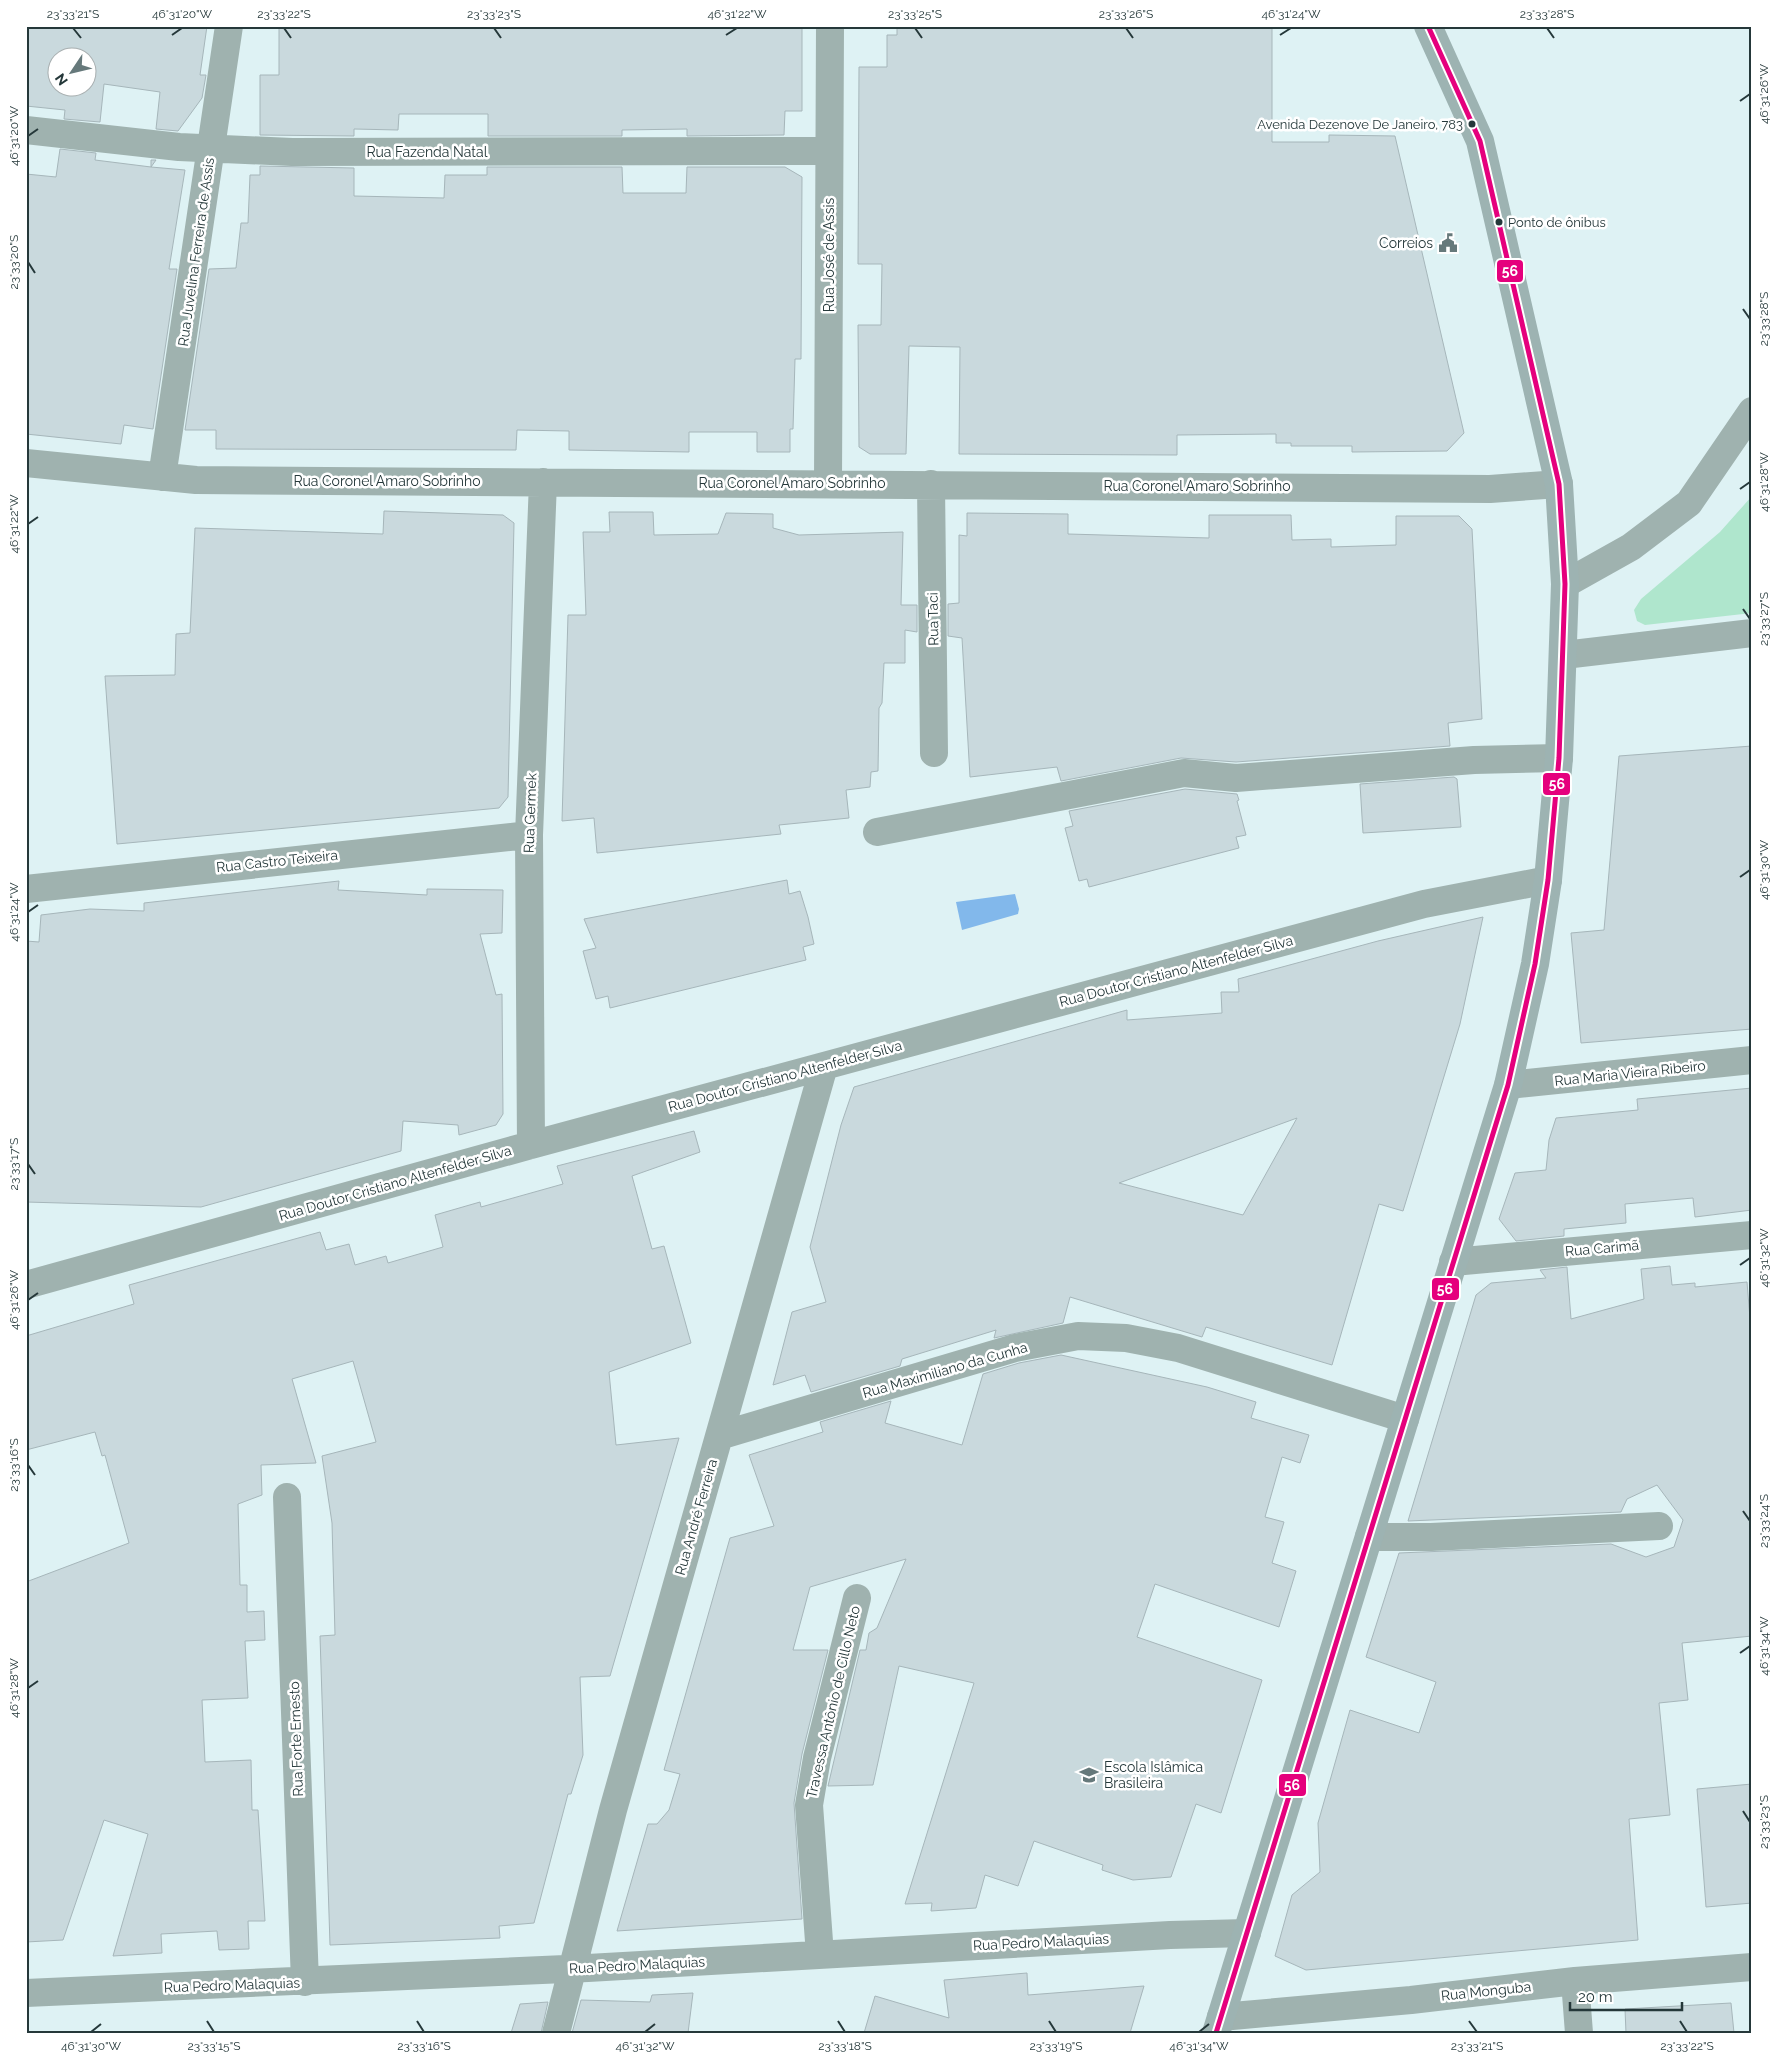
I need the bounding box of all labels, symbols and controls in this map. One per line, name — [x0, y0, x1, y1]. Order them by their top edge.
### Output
text: 23°33'21"S — [47, 7, 99, 21]
text: 46°31'20"W — [152, 7, 212, 21]
text: 23°33'22"S — [257, 7, 311, 21]
text: 23°33'23"S — [467, 7, 521, 21]
text: 46°31'22"W — [708, 7, 767, 21]
text: 23°33'25"S — [888, 7, 942, 21]
text: 23°33'26"S — [1099, 7, 1153, 21]
text: 46°31'24"W — [1261, 7, 1321, 21]
text: 23°33'28"S — [1520, 7, 1574, 21]
north arrow — [48, 48, 98, 98]
text: 46°31'26"W — [1757, 64, 1771, 124]
text: N — [52, 70, 71, 88]
text: 46°31'20"W — [7, 106, 21, 166]
place label: Avenida Dezenove De Janeiro, 783 — [1257, 117, 1463, 132]
marker: Avenida Dezenove De Janeiro, 783 — [1467, 119, 1477, 129]
street label: Rua Fazenda Natal — [367, 144, 488, 160]
street label: Rua Juvelina Ferreira de Assis — [175, 156, 217, 347]
street label: Rua José de Assis — [821, 198, 837, 312]
place label: Ponto de ônibus — [1508, 215, 1606, 230]
marker: Ponto de ônibus — [1494, 217, 1504, 227]
public building icon: Correios — [1437, 232, 1459, 254]
text: 23°33'20"S — [7, 235, 21, 289]
place label: Correios — [1379, 235, 1433, 251]
line badge: 56 — [1496, 259, 1524, 283]
text: 56 — [1502, 263, 1518, 279]
text: 23°33'28"S — [1757, 292, 1771, 346]
text: 46°31'28"W — [1757, 452, 1771, 512]
street label: Rua Coronel Amaro Sobrinho — [293, 473, 481, 489]
street label: Rua Coronel Amaro Sobrinho — [698, 475, 886, 491]
street label: Rua Coronel Amaro Sobrinho — [1103, 478, 1291, 494]
text: 46°31'22"W — [7, 494, 21, 554]
street label: Rua Taci — [925, 592, 941, 646]
text: 23°33'27"S — [1757, 592, 1771, 646]
street label: Rua Germek — [521, 772, 539, 853]
line badge: 56 — [1542, 772, 1571, 796]
text: 56 — [1549, 776, 1565, 792]
text: 46°31'30"W — [1757, 839, 1771, 900]
street label: Rua Castro Teixeira — [215, 847, 339, 875]
text: 46°31'24"W — [7, 882, 21, 942]
street label: Rua Doutor Cristiano Altenfelder Silva — [1057, 932, 1295, 1010]
street label: Rua Doutor Cristiano Altenfelder Silva — [666, 1037, 904, 1115]
street label: Rua Maria Vieira Ribeiro — [1554, 1057, 1706, 1089]
text: 23°33'17"S — [7, 1138, 21, 1190]
street label: Rua Doutor Cristiano Altenfelder Silva — [277, 1142, 513, 1224]
text: 46°31'32"W — [1757, 1228, 1771, 1288]
street label: Rua Carimã — [1564, 1237, 1640, 1259]
text: 46°31'26"W — [7, 1270, 21, 1330]
line badge: 56 — [1431, 1277, 1460, 1301]
text: 56 — [1437, 1281, 1453, 1297]
street label: Rua Maximiliano da Cunha — [861, 1339, 1029, 1401]
text: 23°33'16"S — [7, 1438, 21, 1492]
street label: Rua André Ferreira — [672, 1457, 720, 1577]
text: 23°33'24"S — [1757, 1494, 1771, 1548]
street label: Travessa Antônio de Cillo Neto — [803, 1604, 863, 1800]
text: 46°31'34"W — [1757, 1616, 1771, 1676]
text: 46°31'28"W — [7, 1658, 21, 1718]
street label: Rua Forte Ernesto — [286, 1681, 306, 1797]
place label: Escola Islâmica Brasileira — [1104, 1759, 1203, 1791]
school or university icon: Escola Islâmica Brasileira — [1078, 1764, 1100, 1786]
line badge: 56 — [1278, 1773, 1307, 1797]
text: 56 — [1284, 1777, 1300, 1793]
text: 23°33'23"S — [1757, 1795, 1771, 1849]
street label: Rua Pedro Malaquias — [973, 1930, 1110, 1954]
street label: Rua Pedro Malaquias — [569, 1953, 706, 1977]
street label: Rua Pedro Malaquias — [164, 1975, 301, 1995]
street label: Rua Monguba — [1440, 1978, 1532, 2004]
scale bar — [1570, 1979, 1683, 2011]
text: 20 m — [1578, 1988, 1613, 2006]
text: 46°31'30"W — [61, 2039, 122, 2053]
text: 23°33'15"S — [188, 2039, 240, 2053]
text: 23°33'16"S — [397, 2039, 451, 2053]
text: 46°31'32"W — [615, 2039, 675, 2053]
text: 23°33'18"S — [818, 2039, 872, 2053]
text: 23°33'19"S — [1029, 2039, 1083, 2053]
text: 46°31'34"W — [1169, 2039, 1229, 2053]
text: 23°33'21"S — [1451, 2039, 1503, 2053]
text: 23°33'22"S — [1660, 2039, 1714, 2053]

